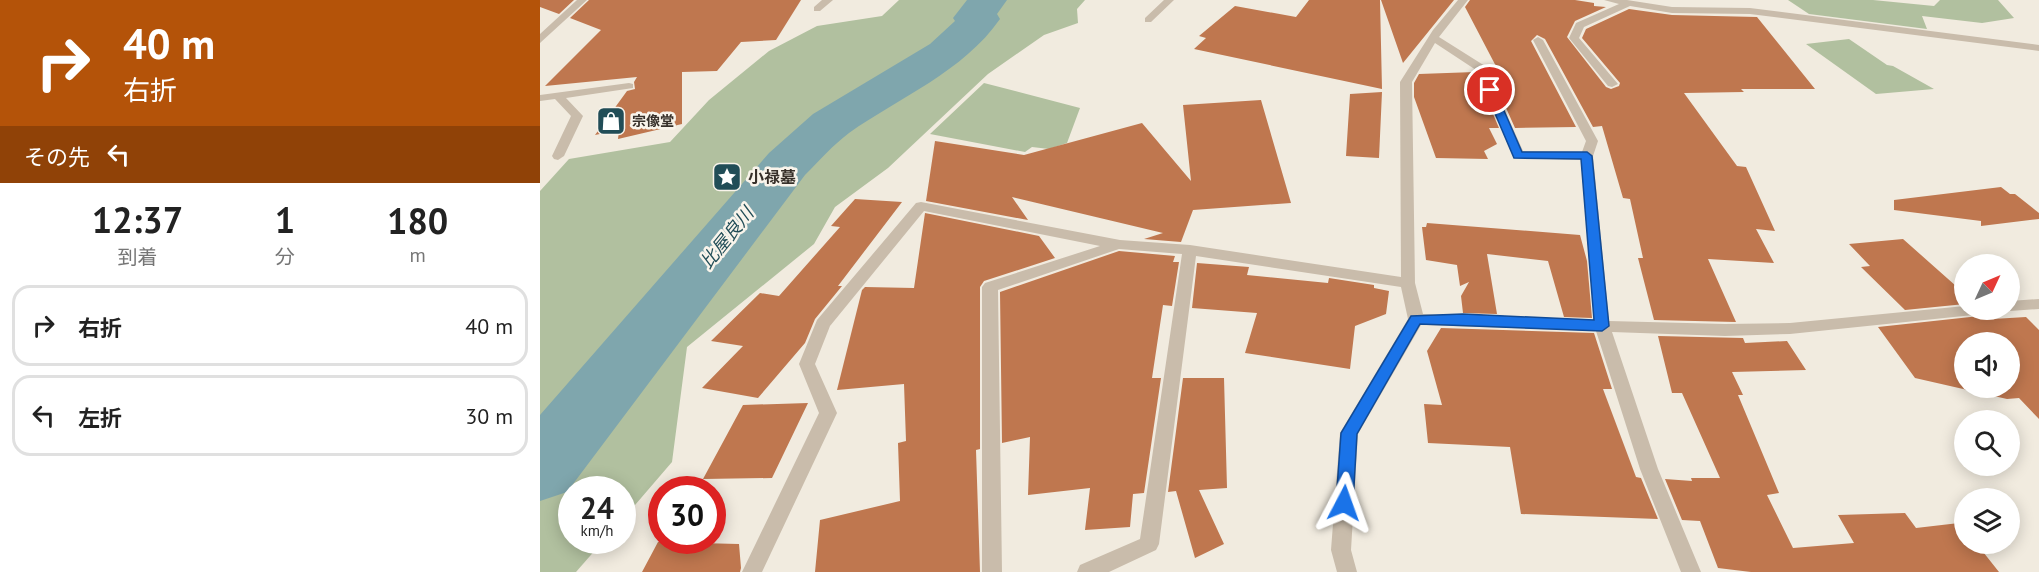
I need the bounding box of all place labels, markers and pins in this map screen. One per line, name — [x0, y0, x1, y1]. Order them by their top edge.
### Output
pin — [1464, 64, 1515, 115]
shop icon: 宗像堂 — [595, 105, 627, 137]
place label: 宗像堂 — [632, 112, 674, 130]
place icon: 小禄墓 — [711, 161, 743, 193]
place label: 小禄墓 — [748, 167, 796, 187]

